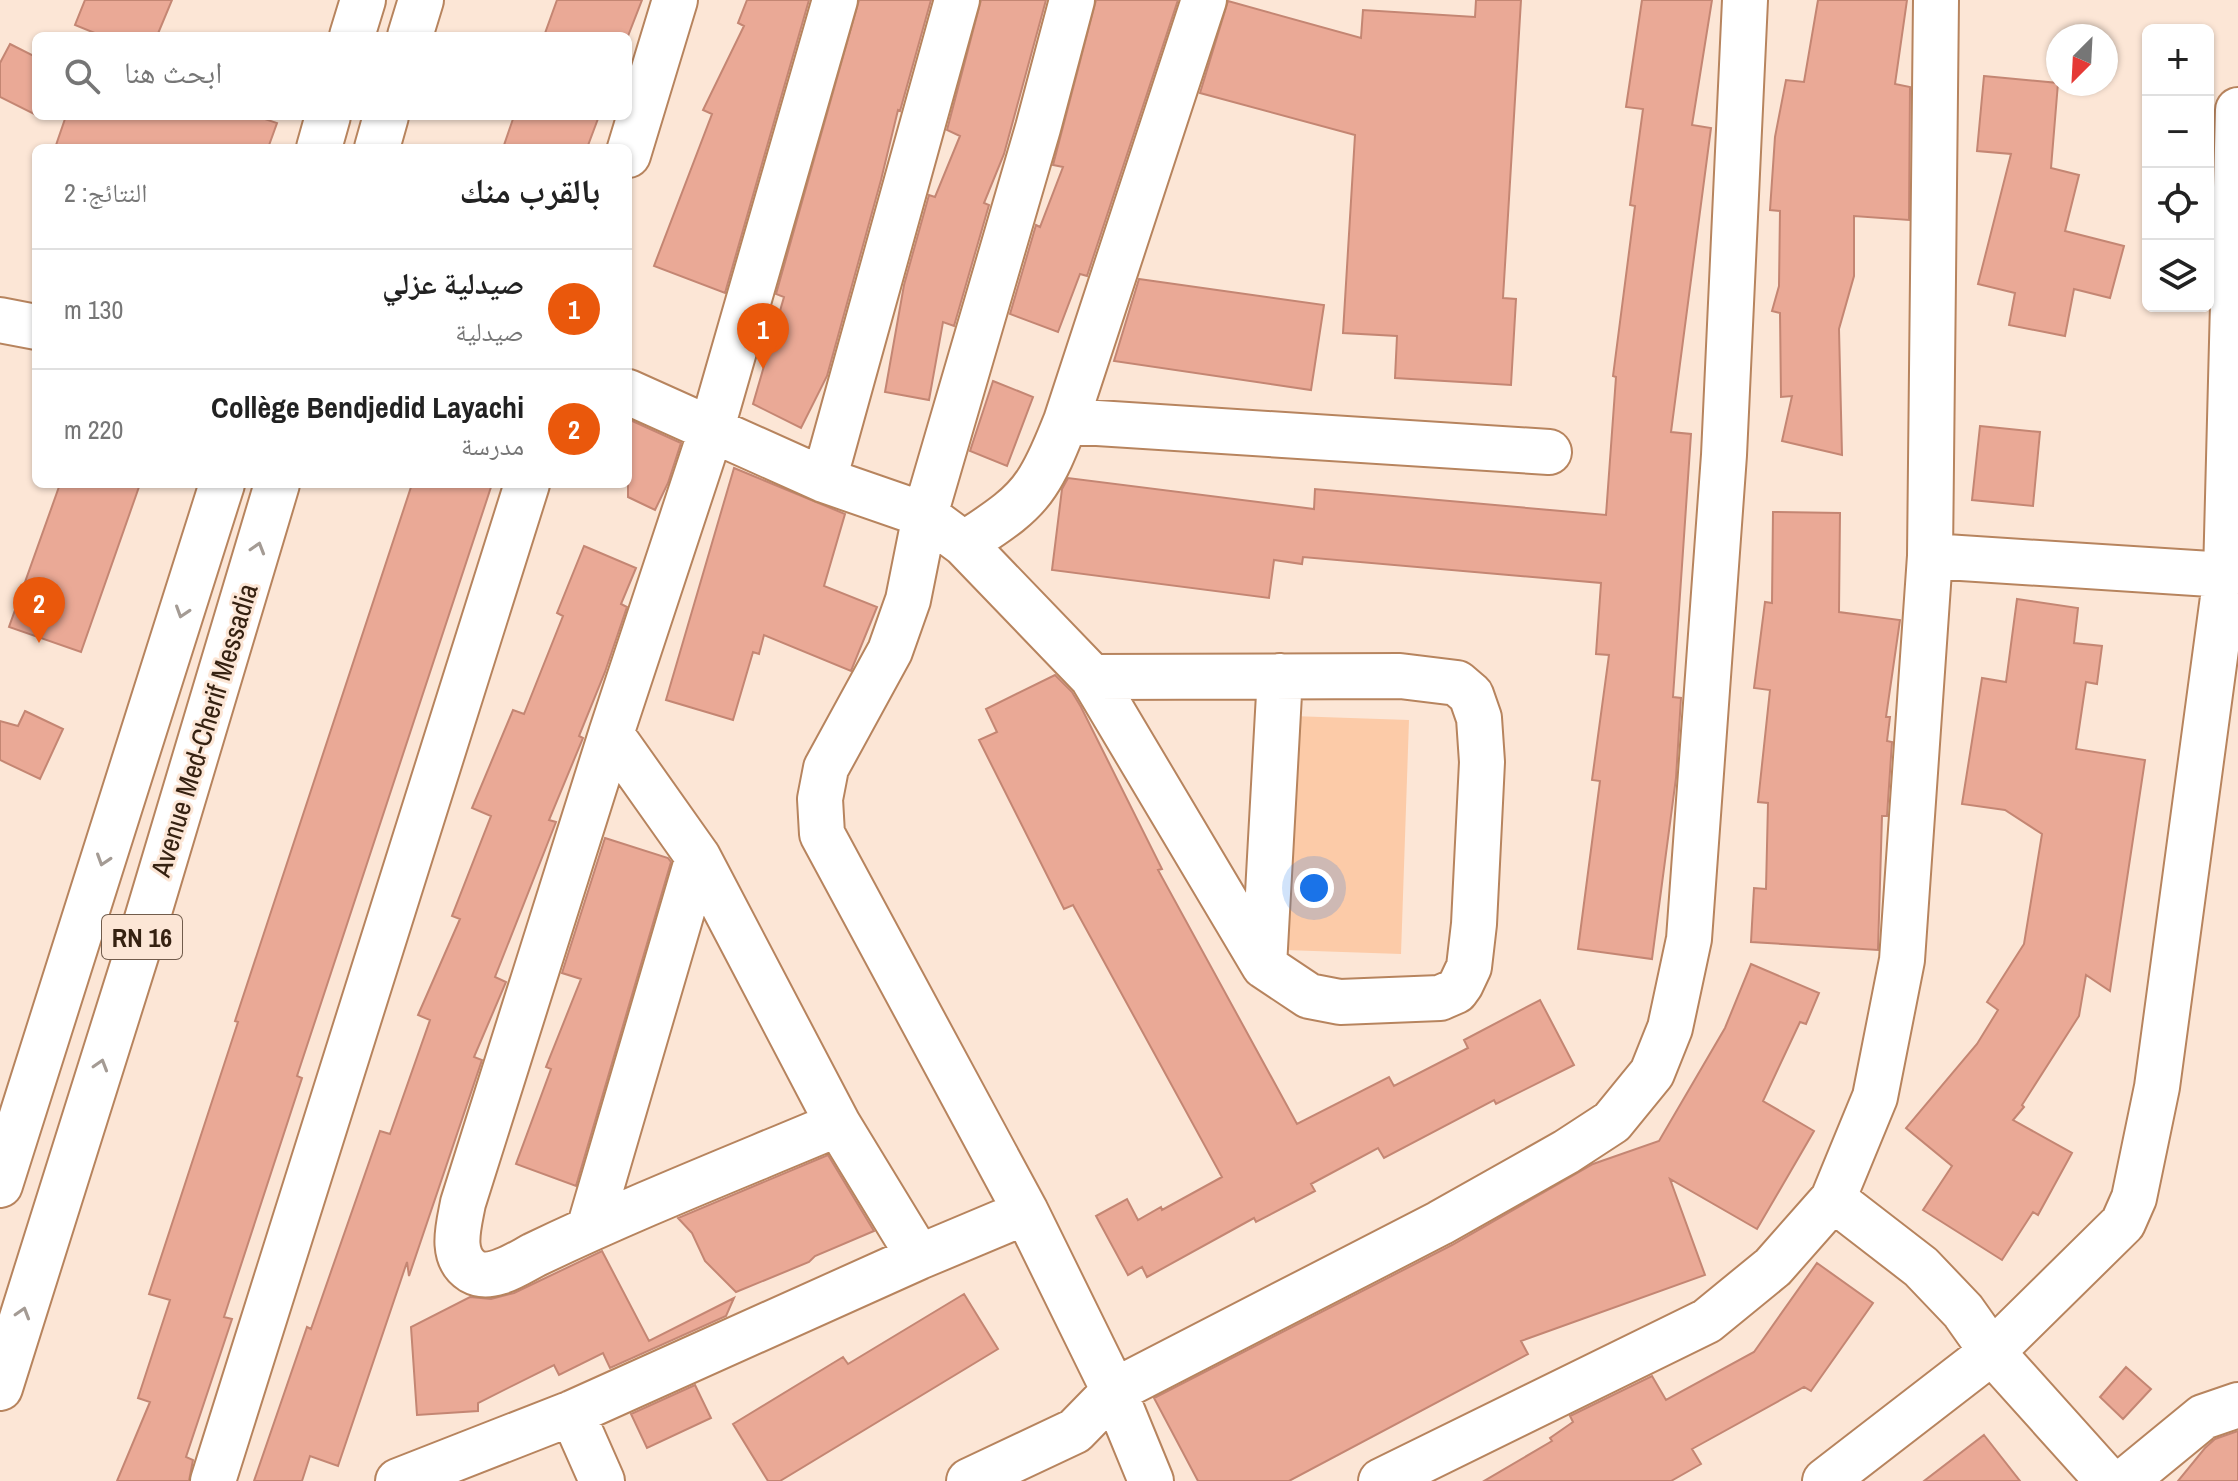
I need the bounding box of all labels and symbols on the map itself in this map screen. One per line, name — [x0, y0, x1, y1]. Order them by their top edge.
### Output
north arrow — [2046, 24, 2118, 96]
pin: 1 — [737, 303, 789, 369]
one-way arrow — [249, 542, 265, 556]
pin: 2 — [13, 577, 65, 643]
street label: Avenue Med-Cherif Messadia — [141, 579, 267, 882]
one-way arrow — [175, 604, 191, 618]
one-way arrow — [96, 852, 112, 866]
your location — [1294, 868, 1334, 908]
road number: RN 16 — [102, 915, 182, 959]
one-way arrow — [92, 1059, 108, 1073]
one-way arrow — [14, 1307, 30, 1321]

